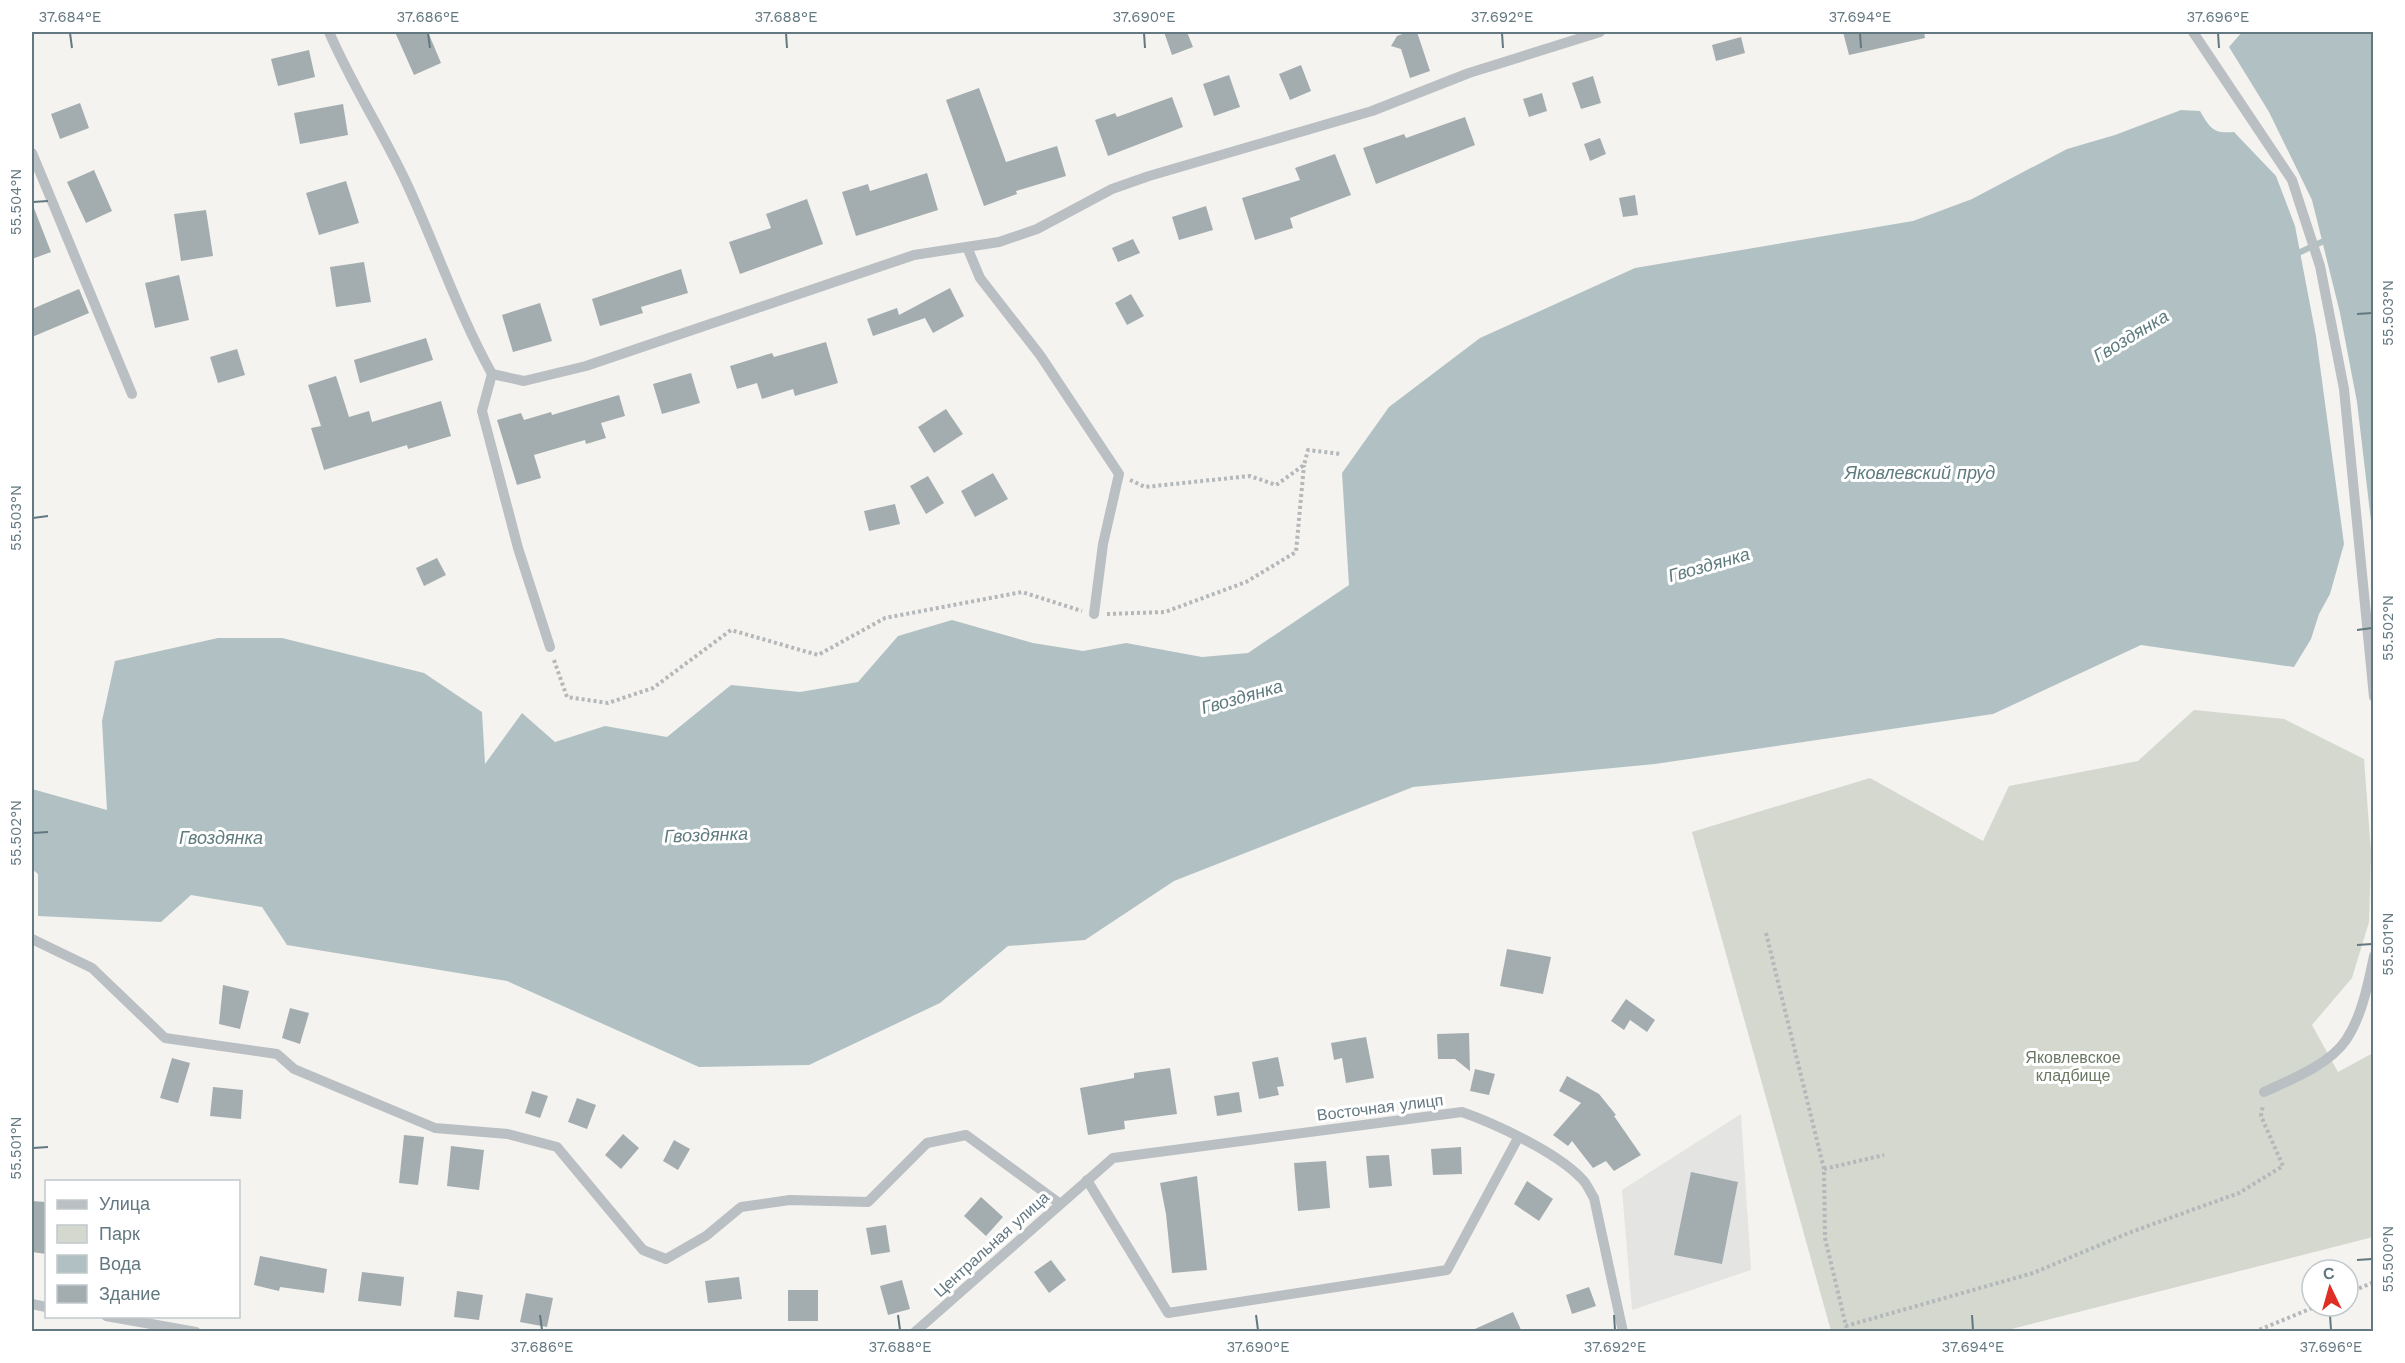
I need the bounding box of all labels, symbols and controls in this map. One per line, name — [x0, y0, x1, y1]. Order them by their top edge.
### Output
text: 37.684°E — [39, 8, 101, 26]
text: 37.686°E — [397, 8, 459, 26]
text: 37.688°E — [755, 8, 817, 26]
text: 37.690°E — [1112, 8, 1176, 26]
text: 37.692°E — [1471, 8, 1533, 26]
text: 37.694°E — [1829, 8, 1891, 26]
text: 37.696°E — [2187, 8, 2249, 26]
text: 55.504°N — [7, 169, 25, 235]
text: 55.503°N — [2379, 280, 2397, 346]
water label: Гвоздянка — [2089, 305, 2172, 366]
water label: Яковлевский пруд — [1844, 462, 1995, 483]
text: 55.503°N — [7, 485, 25, 551]
water label: Гвоздянка — [1666, 543, 1752, 586]
text: 55.502°N — [2379, 595, 2397, 661]
water label: Гвоздянка — [1199, 675, 1285, 718]
text: 55.502°N — [7, 800, 25, 866]
water label: Гвоздянка — [664, 823, 748, 846]
water label: Гвоздянка — [179, 827, 263, 848]
text: 55.501°N — [2379, 912, 2397, 976]
park label: Яковлевское кладбище — [2025, 1048, 2121, 1085]
street label: Восточная улицп — [1316, 1090, 1444, 1125]
text: 55.501°N — [7, 1116, 25, 1180]
legend — [45, 1180, 240, 1318]
street label: Центральная улица — [930, 1188, 1053, 1301]
text: Улица — [99, 1193, 151, 1214]
text: Парк — [99, 1223, 140, 1244]
text: 55.500°N — [2379, 1226, 2397, 1292]
text: Вода — [99, 1253, 142, 1274]
north arrow — [2300, 1258, 2360, 1318]
text: С — [2322, 1264, 2336, 1284]
text: Здание — [99, 1283, 160, 1304]
text: 37.686°E — [511, 1338, 573, 1356]
text: 37.688°E — [869, 1338, 931, 1356]
text: 37.690°E — [1226, 1338, 1290, 1356]
text: 37.692°E — [1584, 1338, 1646, 1356]
text: 37.694°E — [1942, 1338, 2004, 1356]
text: 37.696°E — [2300, 1338, 2362, 1356]

